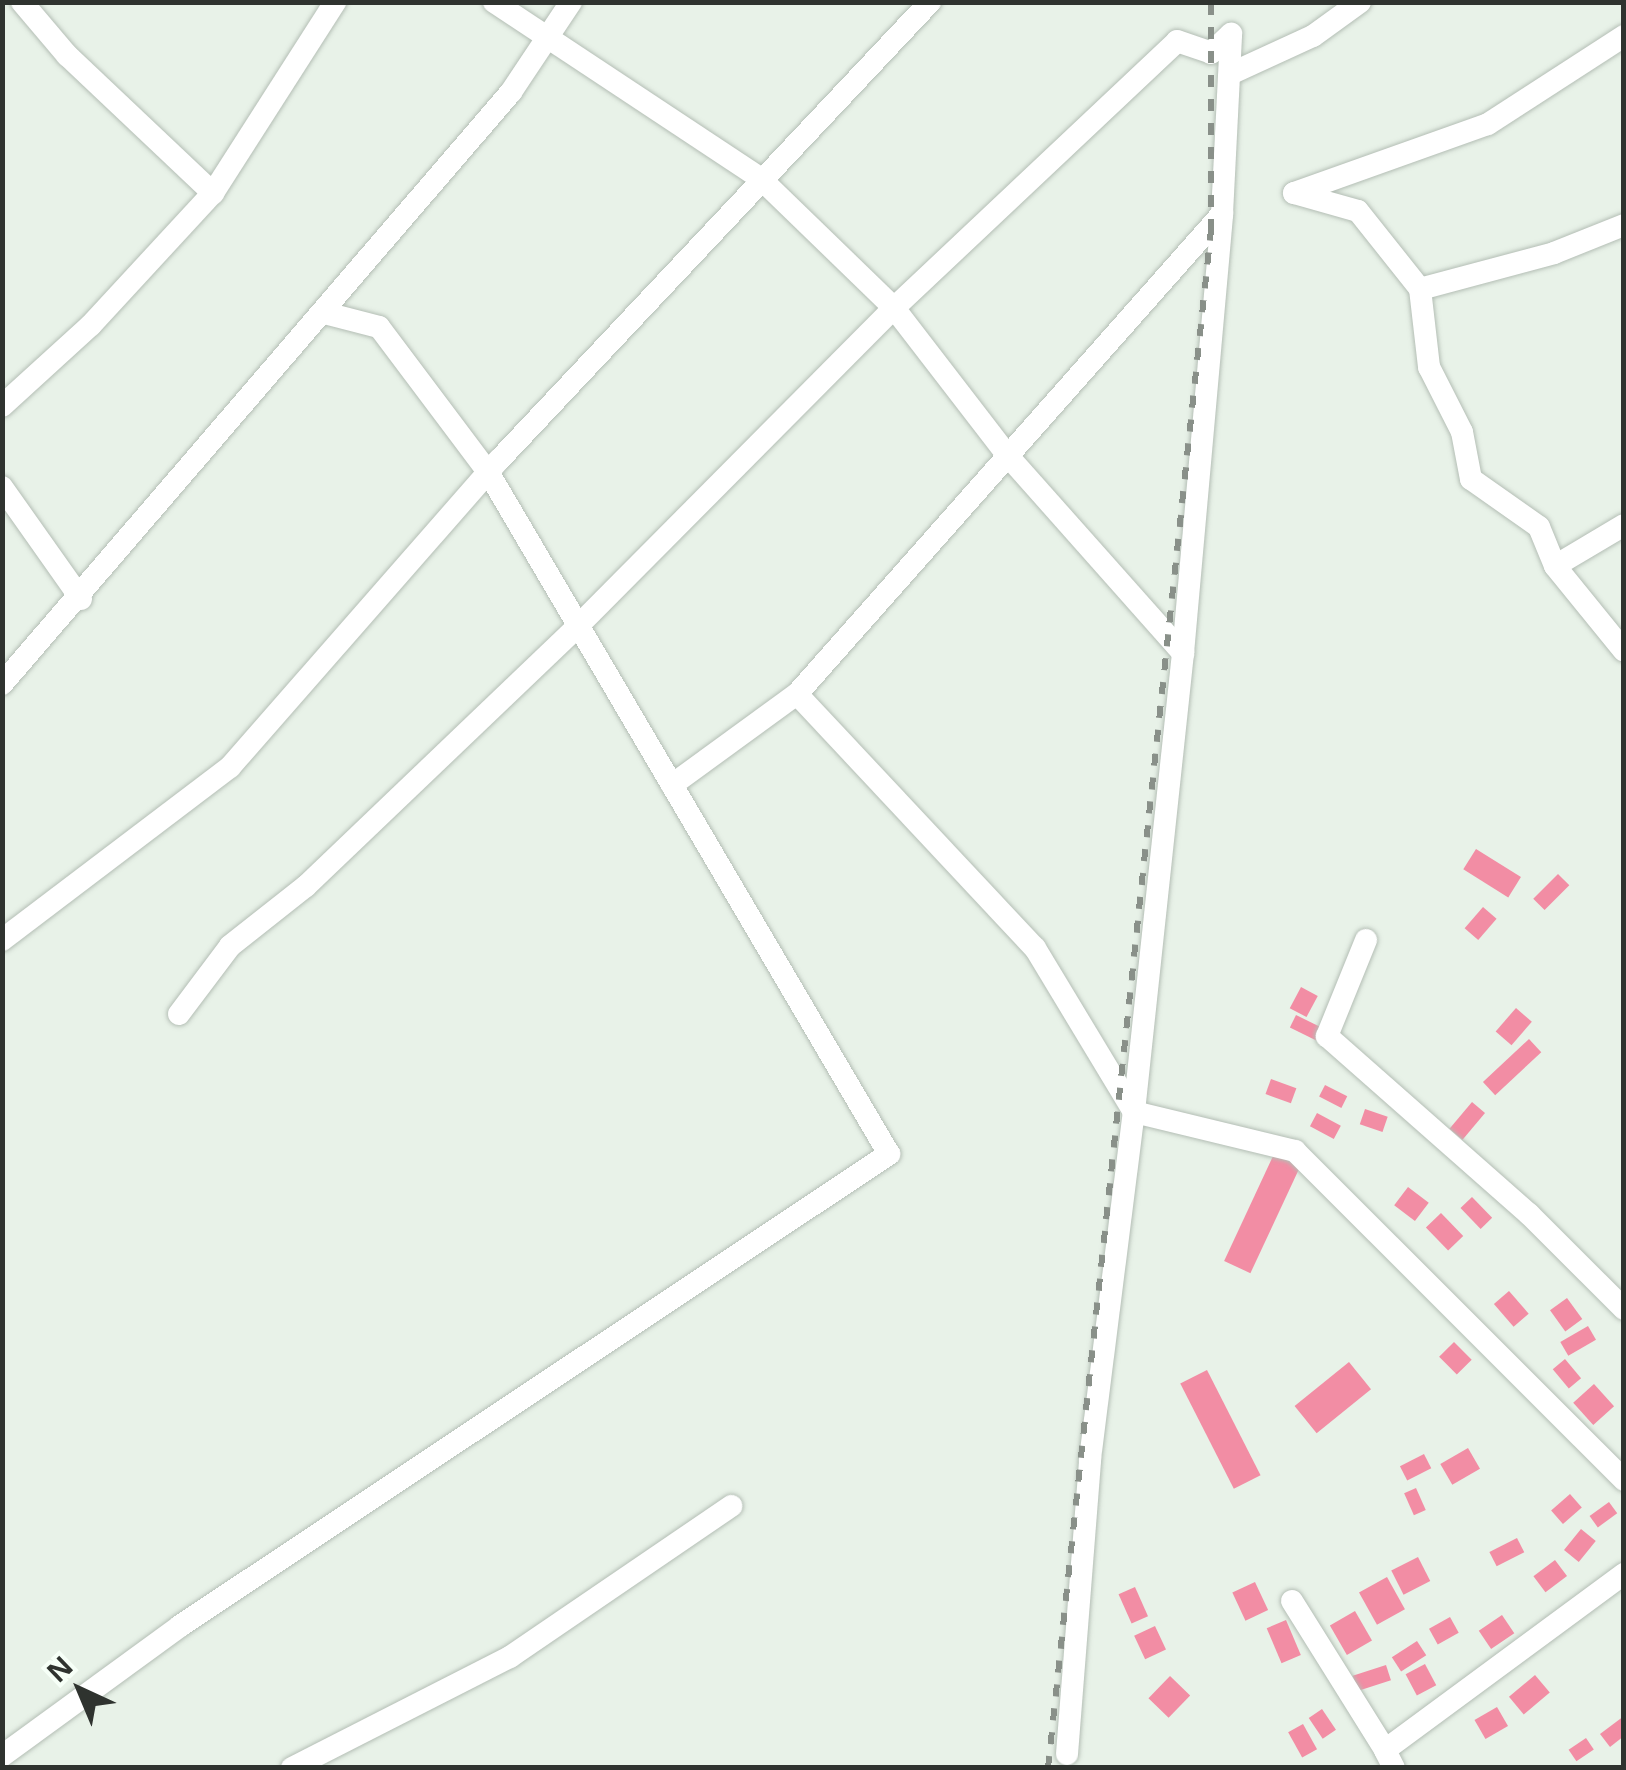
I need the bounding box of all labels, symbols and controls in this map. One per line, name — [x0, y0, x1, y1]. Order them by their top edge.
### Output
north arrow — [30, 1640, 130, 1740]
text: N — [38, 1647, 81, 1690]

